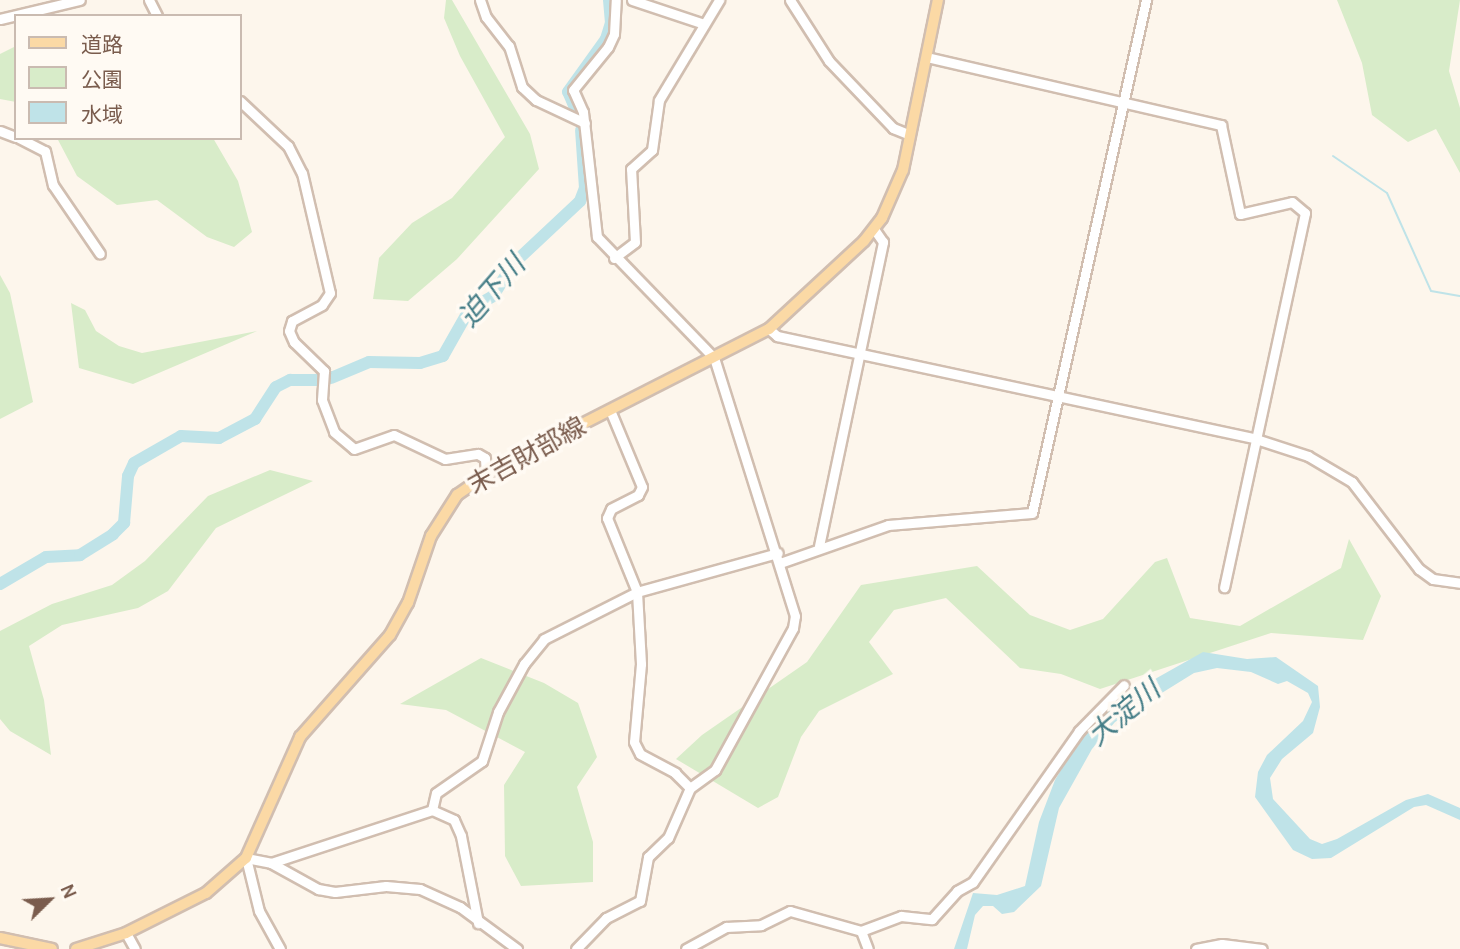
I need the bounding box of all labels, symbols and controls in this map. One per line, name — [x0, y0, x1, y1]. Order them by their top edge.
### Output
legend — [14, 14, 242, 140]
text: 道路 — [81, 33, 123, 57]
text: 公園 — [81, 68, 123, 92]
text: 水域 — [81, 103, 123, 127]
water label: 迫下川 — [452, 248, 532, 334]
street label: 末吉財部線 — [463, 411, 591, 501]
water label: 大淀川 — [1081, 673, 1167, 753]
north arrow — [14, 865, 84, 935]
text: N — [55, 881, 81, 902]

